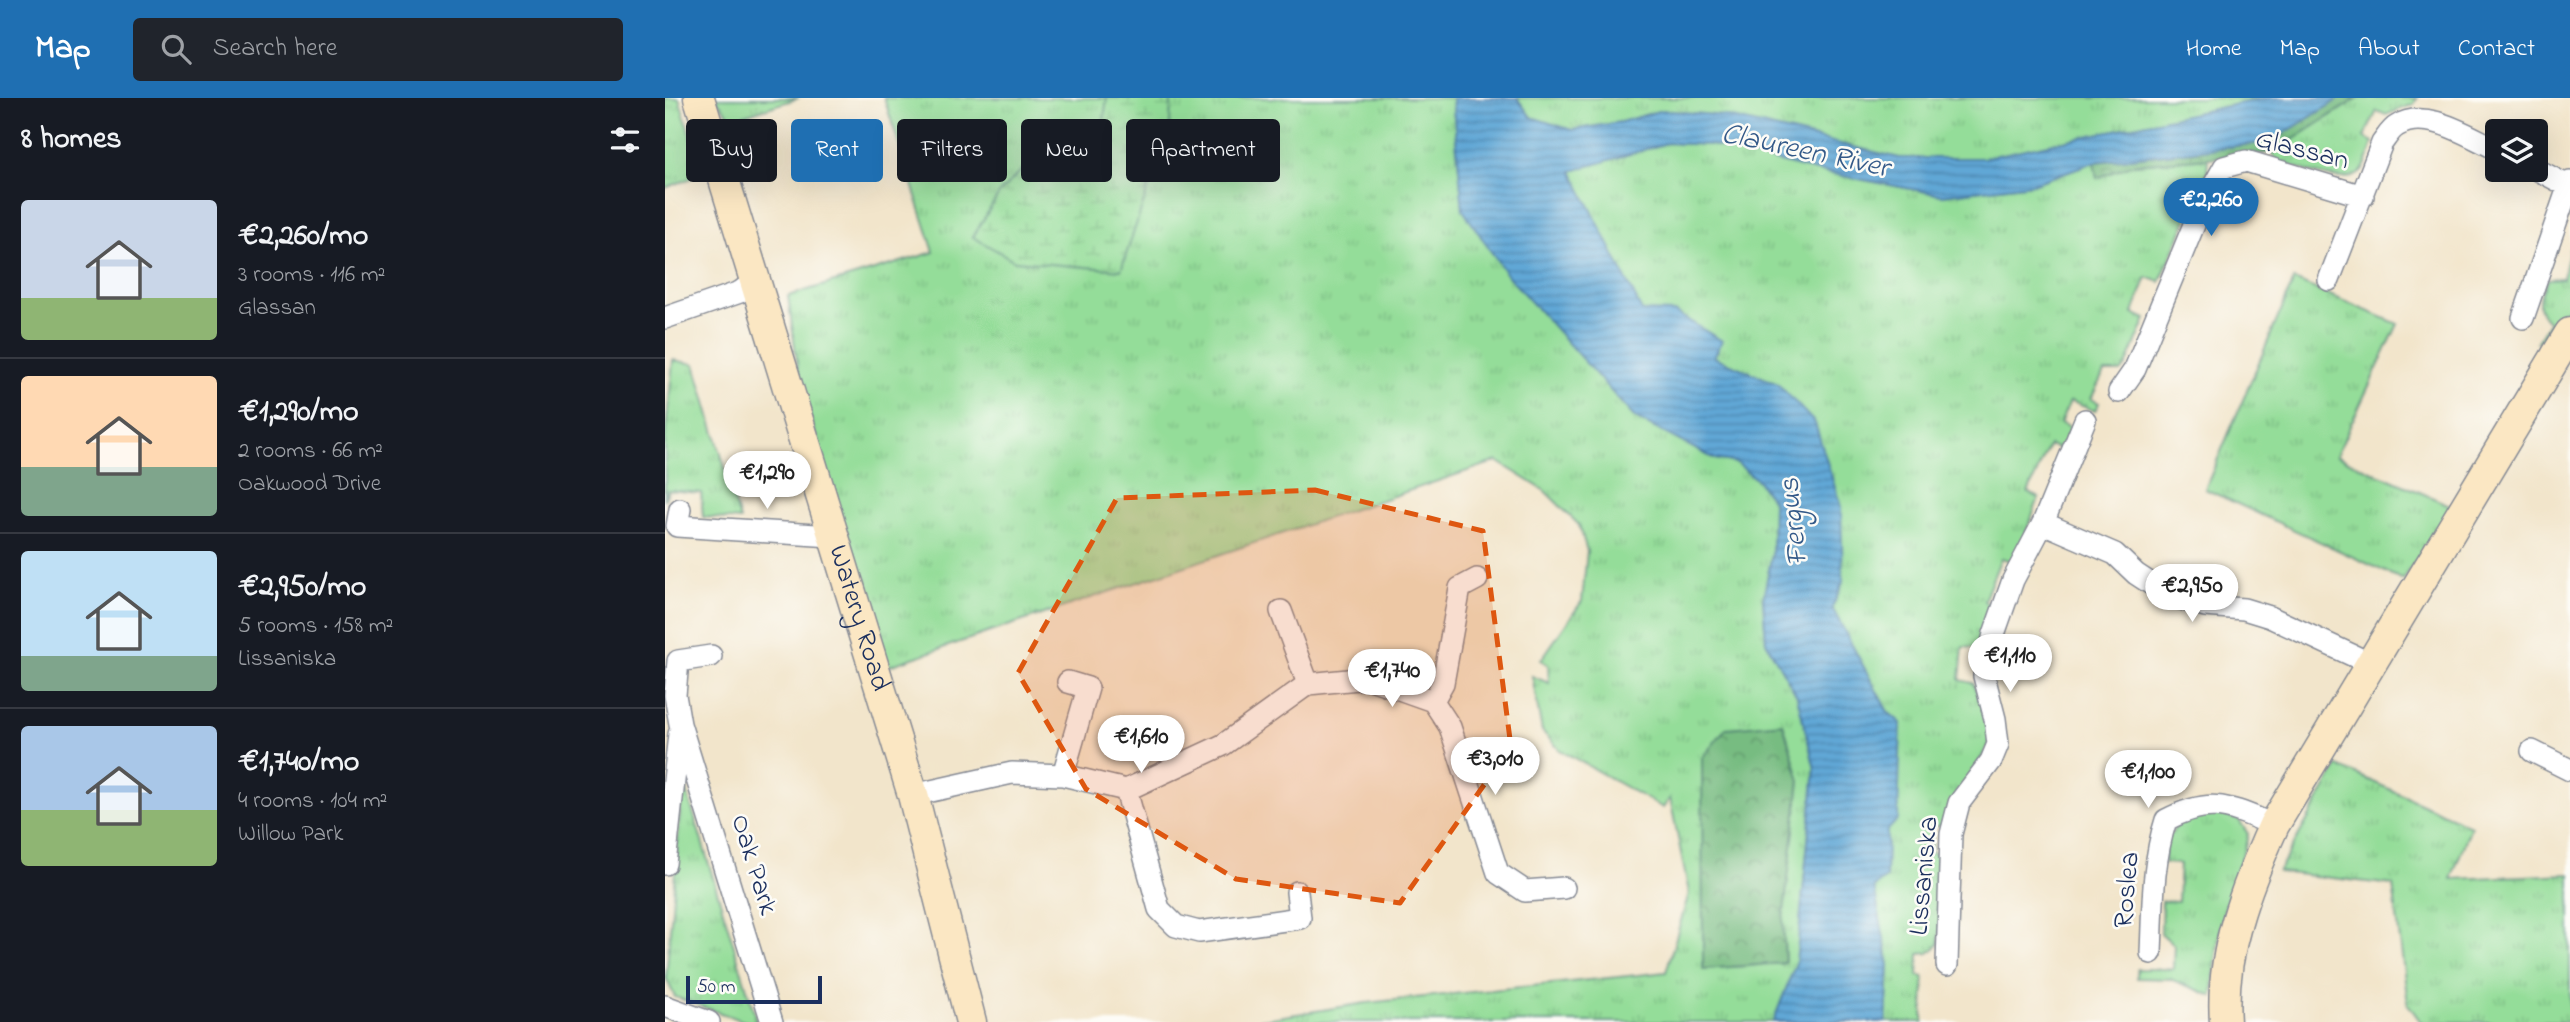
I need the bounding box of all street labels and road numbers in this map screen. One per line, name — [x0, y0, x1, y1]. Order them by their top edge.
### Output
street label: Glassan — [2251, 120, 2353, 182]
street label: Watery Road — [817, 540, 900, 696]
street label: Oak Park — [718, 810, 788, 921]
street label: Lissaniska — [1899, 815, 1951, 937]
street label: Roslea — [2104, 850, 2152, 930]

